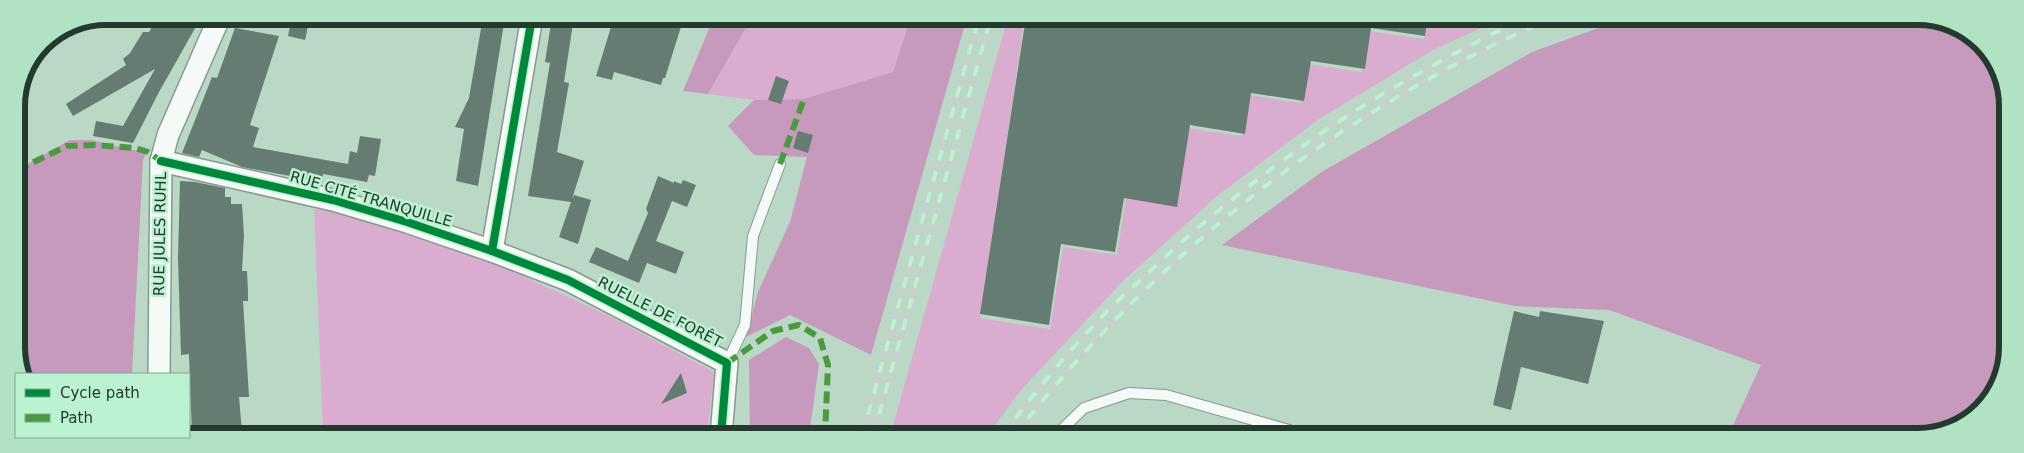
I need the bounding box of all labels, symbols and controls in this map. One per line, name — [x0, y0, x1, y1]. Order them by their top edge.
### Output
street label: RUE CITÉ TRANQUILLE — [288, 166, 454, 231]
street label: RUE JULES RUHL — [150, 171, 170, 296]
street label: RUELLE DE FORÊT — [595, 272, 726, 352]
legend — [15, 373, 190, 438]
text: Cycle path — [60, 384, 140, 402]
text: Path — [60, 409, 93, 427]

